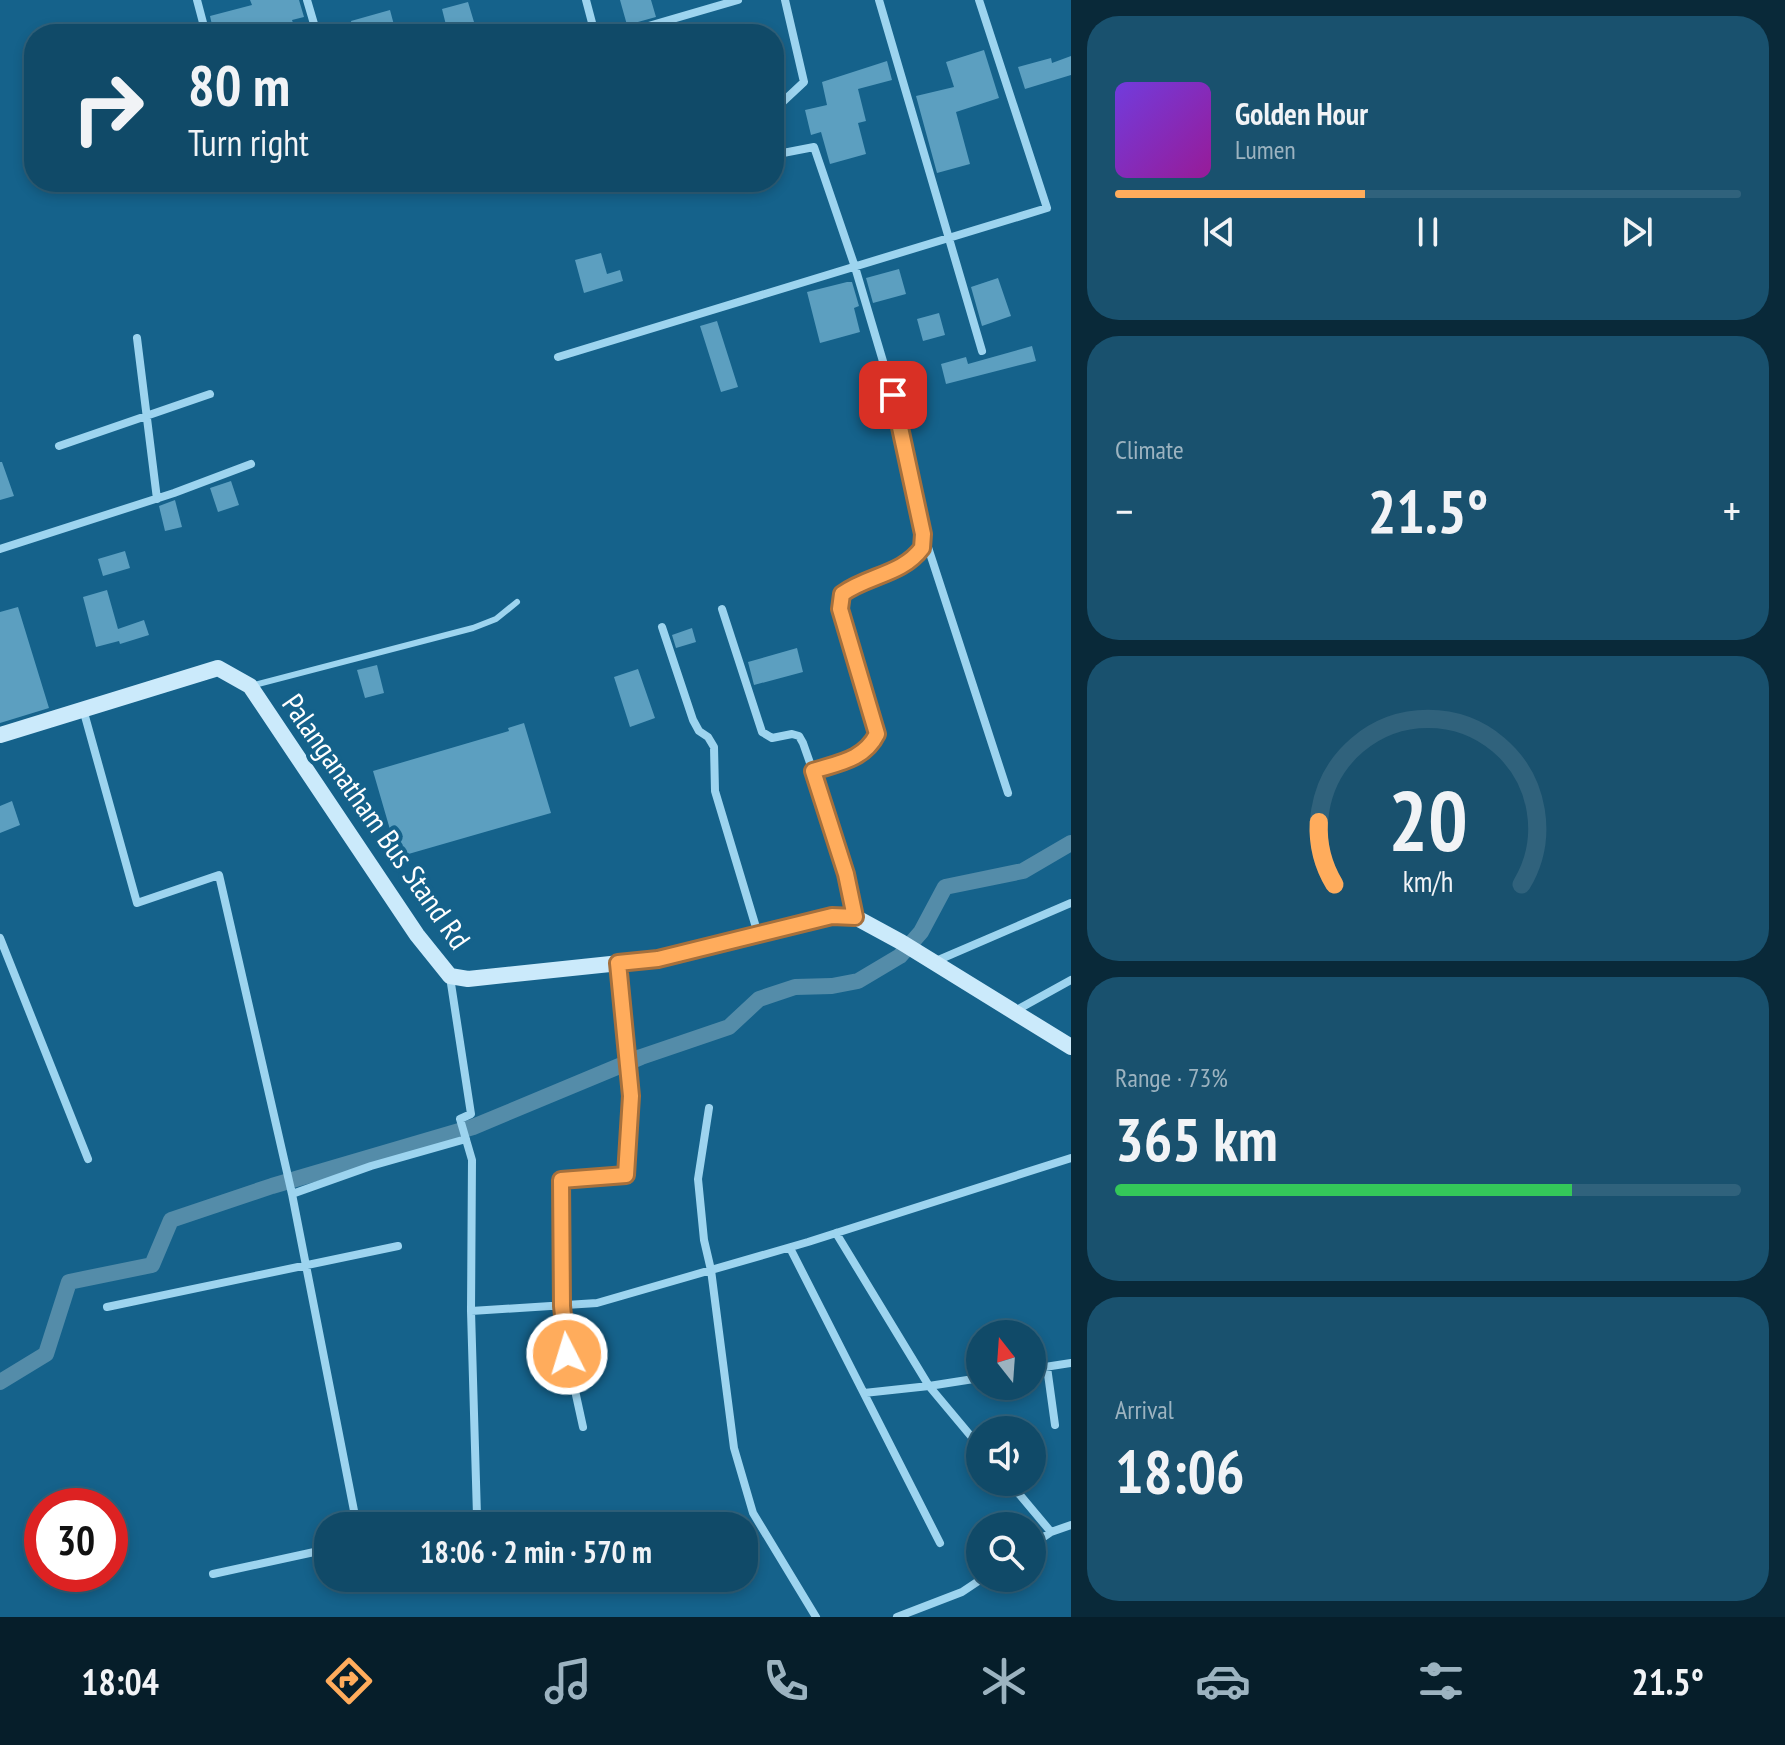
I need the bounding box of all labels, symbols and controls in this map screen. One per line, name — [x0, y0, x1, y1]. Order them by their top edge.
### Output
text: 80 m — [188, 49, 290, 121]
icon: right — [56, 56, 160, 160]
text: Golden Hour — [1235, 94, 1368, 133]
text: Turn right — [188, 119, 309, 166]
text: Lumen — [1235, 133, 1296, 166]
icon: previous — [1197, 210, 1241, 254]
icon: pause — [1406, 210, 1450, 254]
icon: next — [1615, 210, 1659, 254]
pin — [859, 361, 927, 429]
icon: arrive — [871, 373, 915, 417]
text: Climate — [1115, 433, 1184, 466]
text: 21.5° — [1368, 472, 1488, 550]
text: − — [1115, 482, 1133, 539]
text: + — [1723, 482, 1741, 539]
street label: Palanganatham Bus Stand Rd — [274, 686, 480, 956]
text: 20 — [1388, 765, 1468, 873]
text: km/h — [1403, 863, 1453, 900]
text: Range · 73% — [1115, 1061, 1228, 1094]
text: 365 km — [1115, 1100, 1278, 1178]
position arrow — [525, 1312, 609, 1396]
north arrow — [966, 1320, 1046, 1400]
map controls — [966, 1320, 1046, 1592]
text: Arrival — [1115, 1393, 1174, 1426]
button: sound — [966, 1416, 1046, 1496]
text: 18:06 — [1115, 1432, 1245, 1510]
speed limit sign: 30 — [24, 1488, 128, 1592]
button: search — [966, 1512, 1046, 1592]
text: 18:06 · 2 min · 570 m — [420, 1532, 652, 1571]
icon: directions — [321, 1653, 377, 1709]
icon: music — [540, 1653, 596, 1709]
icon: phone — [758, 1653, 814, 1709]
icon: climate — [976, 1653, 1032, 1709]
icon: car — [1195, 1653, 1251, 1709]
icon: filters — [1413, 1653, 1469, 1709]
text: 18:04 — [81, 1658, 159, 1705]
text: 21.5° — [1631, 1658, 1704, 1705]

